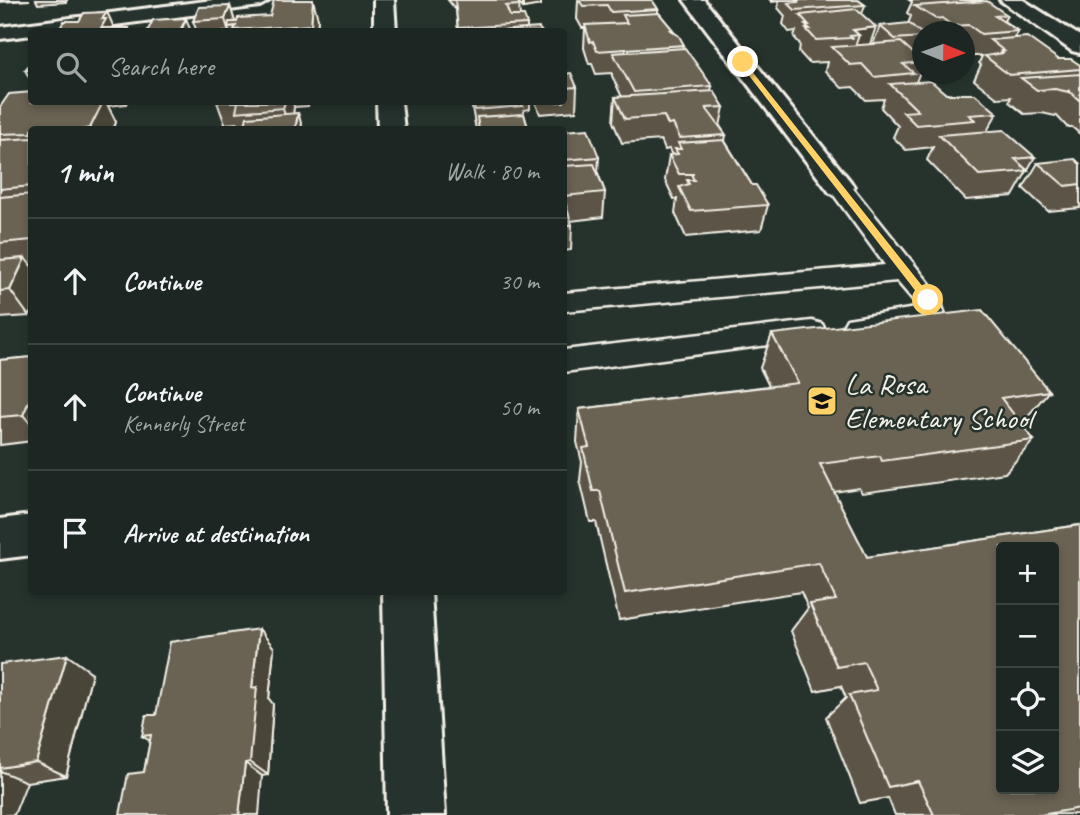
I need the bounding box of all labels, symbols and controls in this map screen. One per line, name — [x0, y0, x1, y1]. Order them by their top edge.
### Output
north arrow — [912, 21, 975, 84]
search box — [28, 28, 567, 105]
route end — [727, 46, 758, 77]
icon: search — [52, 48, 90, 86]
text: Search here — [108, 50, 214, 83]
text: 1 min — [56, 153, 113, 191]
text: Walk · 80 m — [446, 157, 539, 186]
icon: ahead — [56, 262, 94, 300]
text: Continue — [123, 265, 201, 298]
text: 30 m — [500, 267, 539, 296]
route start — [912, 284, 943, 315]
place label: La Rosa Elementary School — [845, 365, 1037, 437]
text: Continue — [123, 376, 201, 409]
school or university icon: La Rosa Elementary School — [805, 384, 839, 418]
icon: ahead — [56, 388, 94, 426]
text: 50 m — [500, 393, 539, 422]
text: Kennerly Street — [123, 409, 244, 438]
icon: arrive — [56, 514, 94, 552]
text: Arrive at destination — [123, 517, 309, 550]
map controls — [996, 542, 1059, 794]
button: + — [996, 542, 1059, 605]
button: − — [996, 605, 1059, 668]
button: locate — [996, 668, 1059, 731]
button: layers — [996, 731, 1059, 794]

